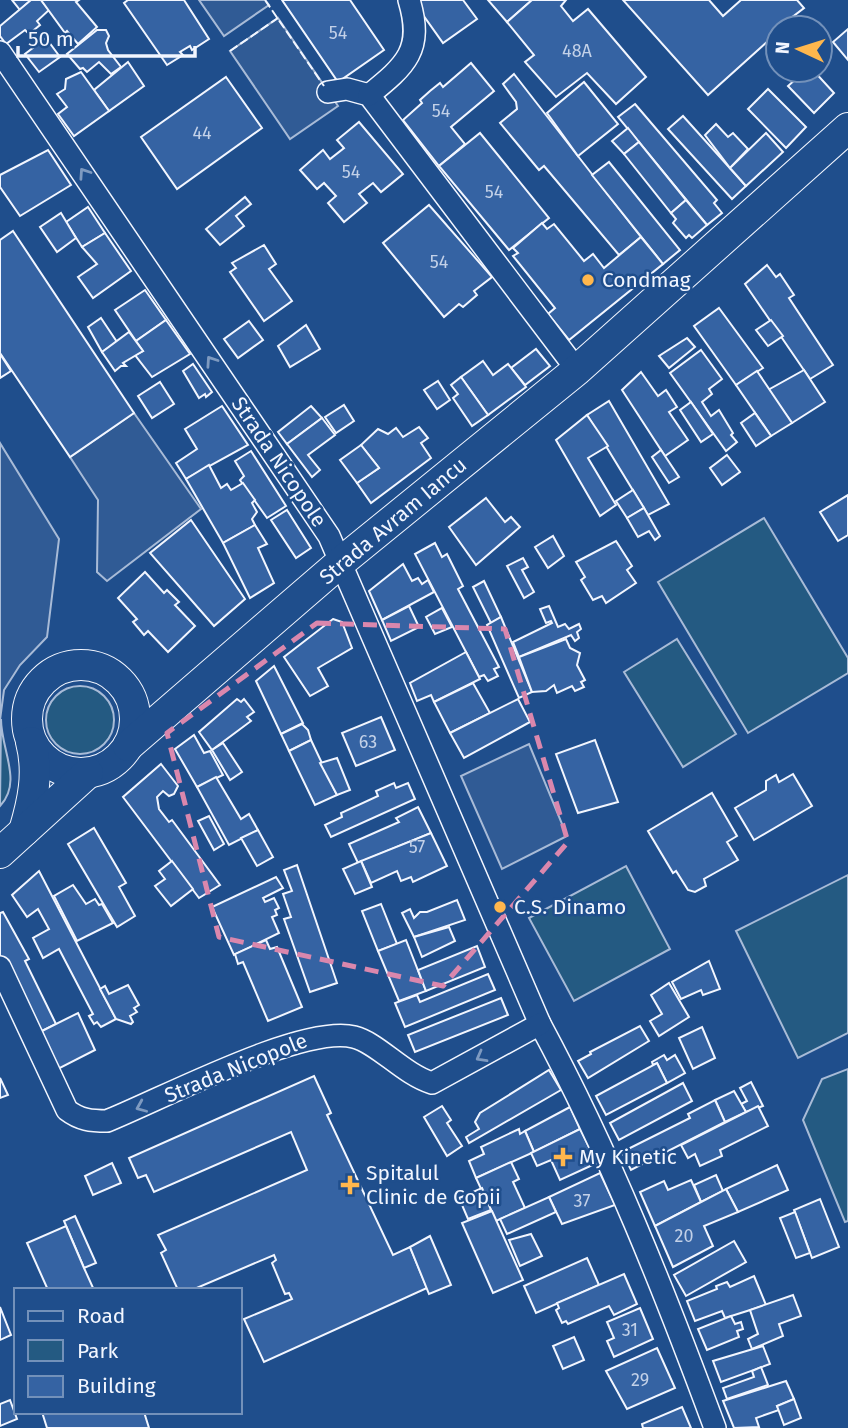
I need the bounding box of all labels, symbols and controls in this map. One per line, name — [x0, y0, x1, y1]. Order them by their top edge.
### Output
scale bar — [18, 14, 194, 58]
north arrow — [764, 14, 834, 84]
house number: 54 — [329, 22, 348, 44]
text: 50 m — [28, 26, 74, 52]
house number: 48A — [562, 40, 593, 62]
text: N — [771, 41, 794, 55]
house number: 54 — [432, 100, 451, 122]
house number: 44 — [192, 122, 212, 144]
house number: 54 — [342, 161, 361, 183]
one-way arrow — [79, 168, 92, 181]
house number: 54 — [485, 181, 504, 203]
house number: 54 — [430, 251, 449, 273]
place label: Condmag — [602, 267, 691, 293]
marker: Condmag — [580, 272, 596, 288]
one-way arrow — [207, 356, 219, 369]
street label: Strada Nicopole — [226, 392, 332, 532]
street label: Strada Avram Iancu — [314, 452, 472, 590]
house number: 63 — [359, 731, 377, 753]
house number: 57 — [409, 836, 425, 858]
place label: C.S. Dinamo — [514, 894, 626, 920]
marker: C.S. Dinamo — [492, 899, 508, 915]
street label: Strada Nicopole — [161, 1028, 311, 1108]
one-way arrow — [475, 1049, 488, 1062]
one-way arrow — [136, 1099, 148, 1113]
place label: My Kinetic — [579, 1144, 677, 1170]
marker: My Kinetic — [553, 1147, 573, 1167]
place label: Spitalul Clinic de Copii — [366, 1160, 501, 1210]
marker: Spitalul Clinic de Copii — [340, 1175, 360, 1195]
house number: 37 — [574, 1190, 590, 1212]
house number: 20 — [675, 1225, 693, 1247]
legend — [14, 1288, 242, 1414]
text: Road — [77, 1303, 125, 1329]
house number: 31 — [622, 1319, 638, 1341]
text: Park — [77, 1338, 119, 1364]
house number: 29 — [631, 1369, 649, 1391]
text: Building — [77, 1373, 156, 1399]

